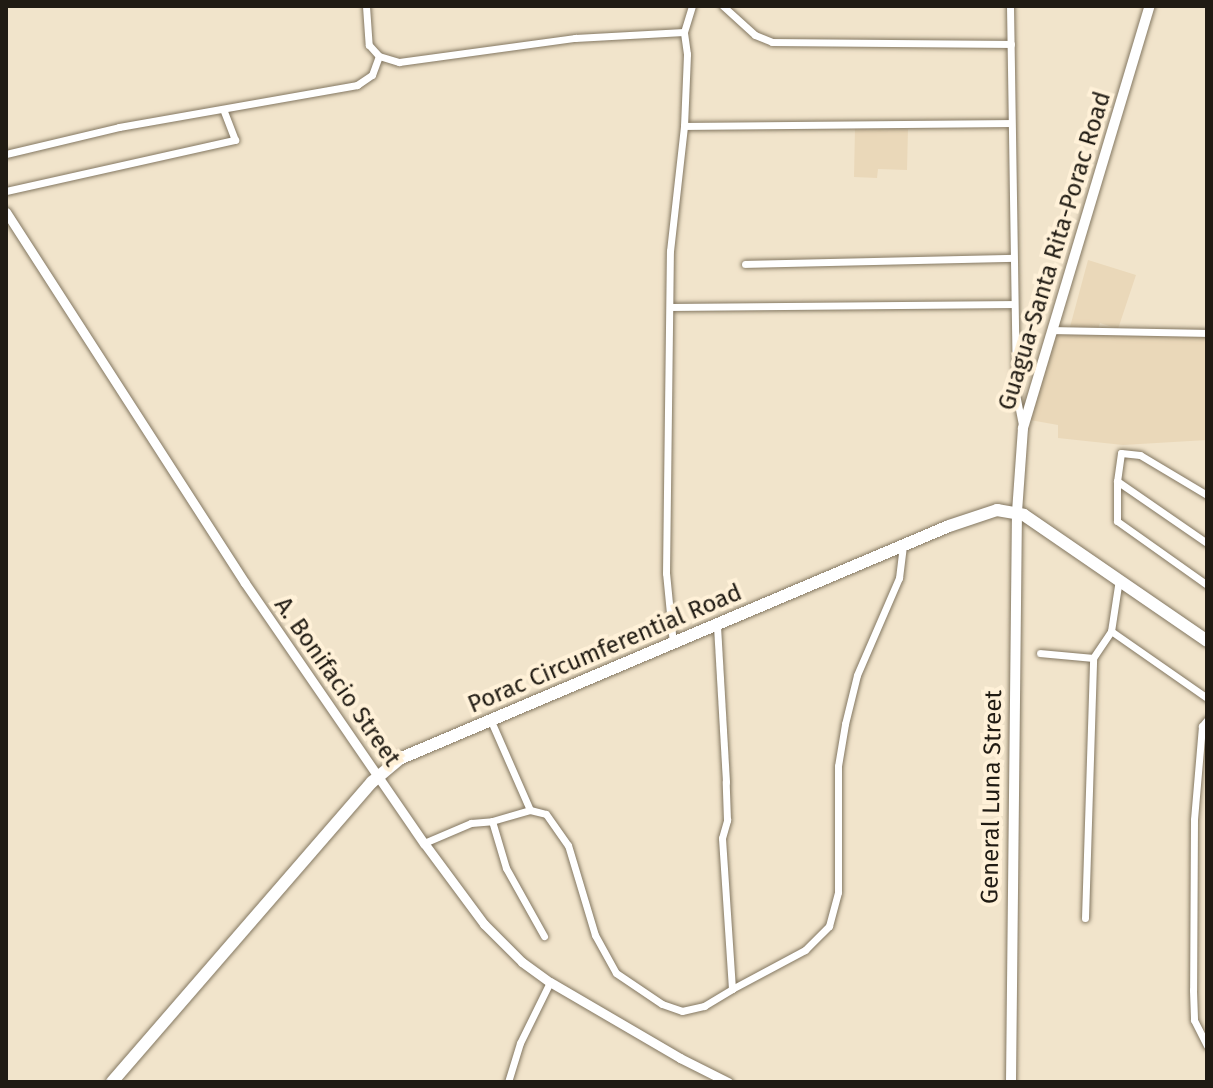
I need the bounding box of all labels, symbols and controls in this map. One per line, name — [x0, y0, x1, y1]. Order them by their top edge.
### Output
street label: Guagua-Santa Rita-Porac Road — [993, 88, 1117, 414]
street label: Porac Circumferential Road — [464, 578, 746, 720]
street label: A. Bonifacio Street — [268, 592, 406, 772]
street label: General Luna Street — [976, 690, 1008, 904]

